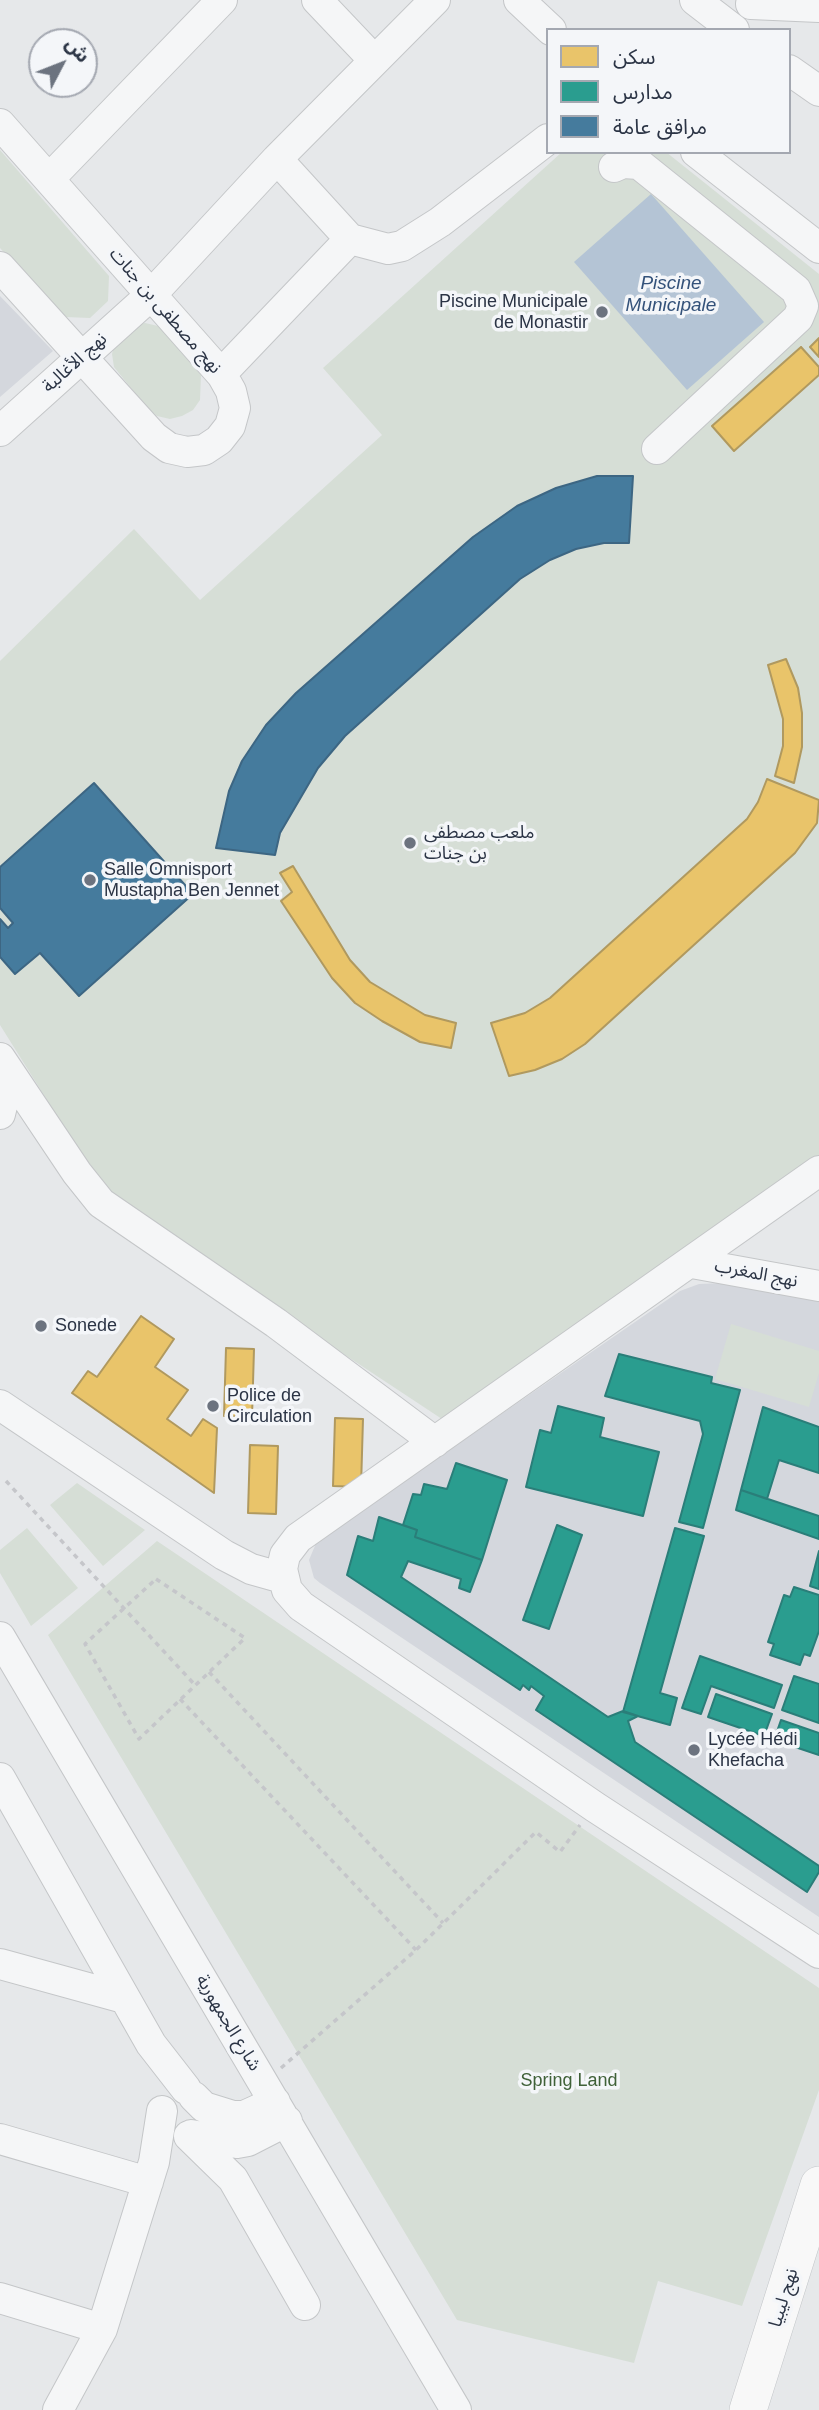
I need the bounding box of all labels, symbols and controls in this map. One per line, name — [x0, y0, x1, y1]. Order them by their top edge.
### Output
north arrow — [28, 28, 98, 98]
legend — [546, 28, 791, 154]
text: ش — [61, 33, 94, 67]
text: سكن — [613, 45, 655, 68]
text: مدارس — [613, 80, 673, 103]
text: مرافق عامة — [613, 115, 707, 138]
street label: نهج مصطفى بن جنات — [104, 244, 226, 378]
water label: Piscine Municipale — [626, 273, 716, 317]
place label: Piscine Municipale de Monastir — [439, 291, 588, 334]
marker: Piscine Municipale de Monastir — [594, 304, 610, 320]
street label: نهج الأغالبة — [38, 328, 112, 398]
place label: ملعب مصطفى بن جنات — [424, 822, 534, 864]
marker: ملعب مصطفى بن جنات — [402, 835, 418, 851]
place label: Salle Omnisport Mustapha Ben Jennet — [104, 859, 279, 902]
marker: Salle Omnisport Mustapha Ben Jennet — [82, 872, 98, 888]
street label: نهج المغرب — [713, 1255, 799, 1293]
place label: Sonede — [55, 1315, 117, 1337]
marker: Sonede — [33, 1318, 49, 1334]
place label: Police de Circulation — [227, 1385, 312, 1428]
marker: Police de Circulation — [205, 1398, 221, 1414]
place label: Lycée Hédi Khefacha — [708, 1729, 797, 1772]
marker: Lycée Hédi Khefacha — [686, 1742, 702, 1758]
street label: شارع الجمهورية — [191, 1971, 265, 2075]
park label: Spring Land — [520, 2070, 618, 2092]
street label: نهج ليبيا — [765, 2266, 803, 2330]

